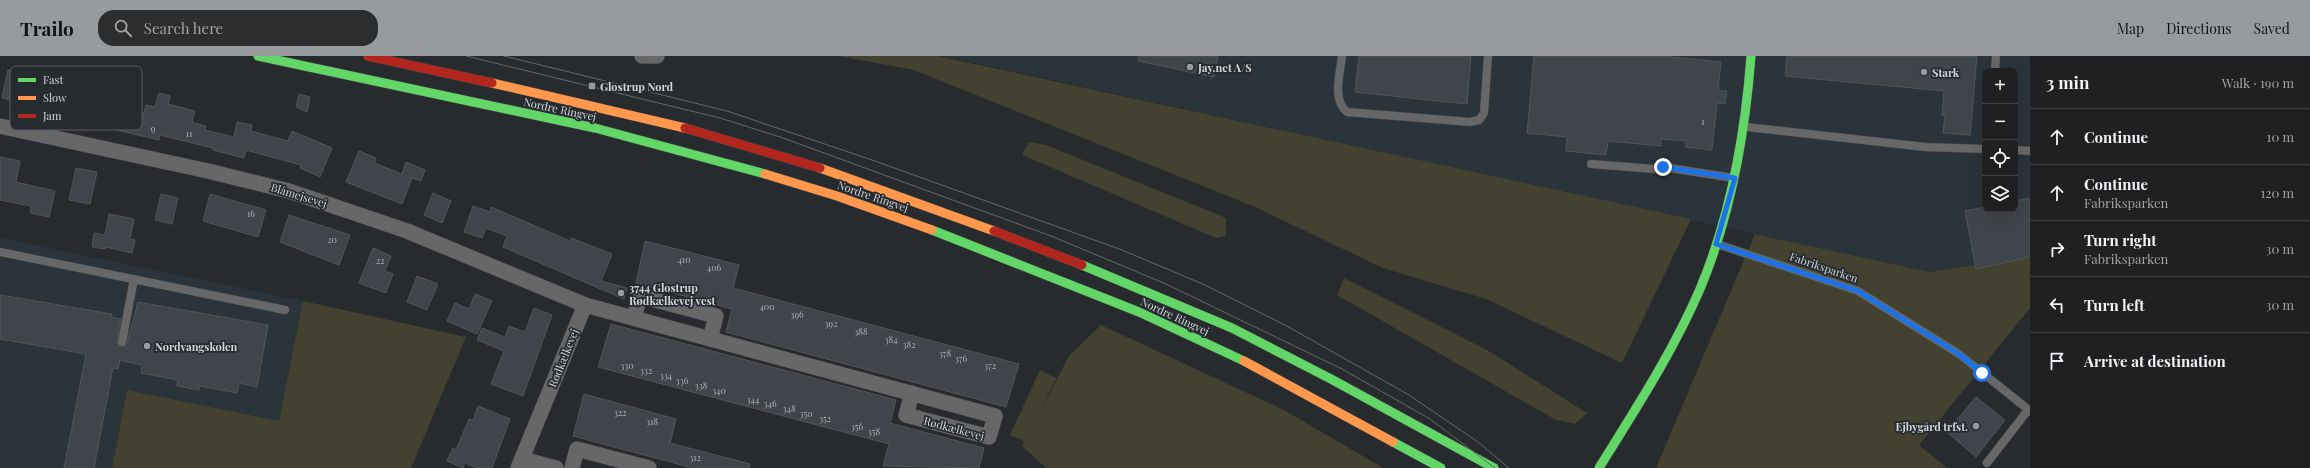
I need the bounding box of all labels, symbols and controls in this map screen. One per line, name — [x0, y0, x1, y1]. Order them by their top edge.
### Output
search box — [98, 10, 378, 46]
text: Trailo — [20, 15, 74, 41]
icon: search — [112, 17, 134, 39]
text: Search here — [144, 18, 223, 38]
text: Map — [2117, 19, 2144, 38]
text: Directions — [2166, 19, 2232, 38]
text: Saved — [2254, 19, 2290, 38]
place label: Jay.net A/S — [1197, 60, 1252, 75]
marker: Jay.net A/S — [1185, 62, 1195, 72]
place label: Stark — [1932, 65, 1960, 80]
legend — [10, 66, 142, 130]
marker: Stark — [1919, 67, 1929, 77]
map controls — [1982, 68, 2018, 212]
button: + — [1982, 68, 2018, 104]
text: 3 min — [2046, 71, 2089, 93]
text: Fast — [43, 72, 63, 87]
text: Walk · 190 m — [2222, 74, 2294, 91]
place label: Glostrup Nord — [600, 79, 673, 94]
marker: Glostrup Nord — [587, 81, 597, 91]
text: Slow — [43, 90, 67, 105]
street label: Nordre Ringvej — [522, 94, 598, 124]
button: − — [1982, 104, 2018, 140]
text: Jam — [42, 108, 62, 123]
house number: 1 — [1701, 115, 1705, 127]
house number: 9 — [151, 122, 156, 134]
icon: ahead — [2046, 126, 2068, 148]
house number: 11 — [186, 127, 193, 139]
text: Continue — [2084, 127, 2148, 147]
text: 10 m — [2267, 128, 2294, 145]
button: locate — [1982, 140, 2018, 176]
route end — [1654, 158, 1672, 176]
text: Continue — [2084, 174, 2148, 194]
button: layers — [1982, 176, 2018, 212]
street label: Nordre Ringvej — [836, 177, 910, 215]
street label: Blåmejsevej — [269, 179, 329, 211]
icon: ahead — [2046, 182, 2068, 204]
text: 120 m — [2260, 184, 2294, 201]
text: Fabriksparken — [2084, 194, 2168, 211]
house number: 16 — [247, 207, 255, 219]
text: Turn right — [2084, 230, 2157, 250]
house number: 20 — [327, 233, 337, 245]
icon: right — [2046, 238, 2068, 260]
text: 30 m — [2266, 240, 2294, 257]
street label: Fabriksparken — [1788, 248, 1861, 286]
text: Fabriksparken — [2084, 250, 2168, 267]
house number: 410 — [677, 253, 691, 265]
house number: 22 — [376, 254, 384, 266]
house number: 406 — [707, 261, 722, 273]
place label: 3744 Glostrup Rødkælkevej vest — [629, 280, 716, 308]
marker: 3744 Glostrup Rødkælkevej vest — [616, 288, 626, 298]
street label: Nordre Ringvej — [1138, 294, 1212, 338]
icon: left — [2046, 294, 2068, 316]
text: Turn left — [2084, 295, 2145, 315]
text: 30 m — [2266, 296, 2294, 313]
house number: 400 — [759, 300, 775, 312]
house number: 396 — [790, 308, 804, 320]
house number: 392 — [825, 317, 837, 329]
house number: 388 — [854, 325, 868, 337]
street label: Rødkælkevej — [544, 326, 582, 389]
house number: 384 — [884, 333, 898, 345]
house number: 382 — [902, 338, 916, 350]
place label: Nordvangskolen — [155, 339, 237, 354]
marker: Nordvangskolen — [142, 341, 152, 351]
house number: 378 — [939, 347, 952, 359]
icon: arrive — [2046, 350, 2068, 372]
text: Arrive at destination — [2084, 351, 2226, 371]
house number: 376 — [955, 352, 968, 364]
house number: 330 — [620, 359, 634, 371]
house number: 372 — [984, 359, 996, 371]
house number: 332 — [640, 364, 652, 376]
route start — [1973, 364, 1991, 382]
house number: 334 — [660, 369, 673, 381]
house number: 336 — [676, 374, 689, 386]
house number: 338 — [695, 379, 708, 391]
house number: 340 — [712, 384, 726, 396]
house number: 344 — [747, 393, 760, 405]
house number: 346 — [763, 397, 777, 409]
house number: 348 — [782, 402, 796, 414]
house number: 322 — [614, 406, 626, 418]
house number: 350 — [799, 407, 813, 419]
house number: 352 — [819, 412, 831, 424]
street label: Rødkælkevej — [922, 413, 986, 443]
house number: 318 — [646, 415, 658, 427]
place label: Ejbygård trfst. — [1895, 419, 1968, 434]
house number: 356 — [851, 420, 864, 432]
marker: Ejbygård trfst. — [1971, 421, 1981, 431]
house number: 358 — [868, 425, 881, 437]
house number: 312 — [689, 451, 701, 463]

